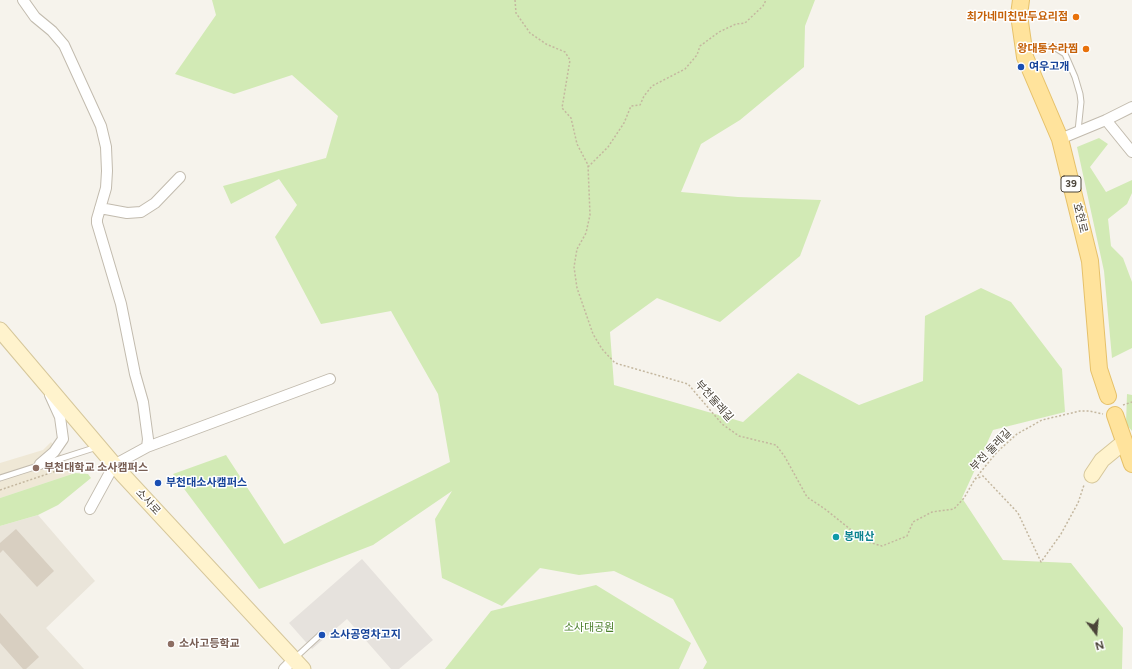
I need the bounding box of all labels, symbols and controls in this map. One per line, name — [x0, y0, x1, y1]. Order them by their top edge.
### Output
place label: 최가네미친만두요리점 — [967, 10, 1068, 24]
marker: 최가네미친만두요리점 — [1071, 12, 1081, 22]
place label: 왕대통수라찜 — [1017, 42, 1078, 56]
marker: 왕대통수라찜 — [1081, 44, 1091, 54]
place label: 여우고개 — [1029, 60, 1069, 74]
marker: 여우고개 — [1016, 62, 1026, 72]
road number: 39 — [1061, 176, 1081, 192]
street label: 호현로 — [1070, 202, 1090, 234]
street label: 부천둘레길 — [692, 378, 736, 424]
street label: 부천 둘레길 — [968, 426, 1014, 474]
place label: 부천대학교 소사캠퍼스 — [44, 461, 148, 475]
marker: 부천대학교 소사캠퍼스 — [31, 463, 41, 473]
place label: 부천대소사캠퍼스 — [166, 476, 247, 490]
marker: 부천대소사캠퍼스 — [153, 478, 163, 488]
street label: 소사로 — [133, 486, 163, 518]
place label: 봉매산 — [844, 530, 874, 544]
marker: 봉매산 — [831, 532, 841, 542]
north arrow — [1076, 613, 1116, 653]
park label: 소사대공원 — [564, 621, 614, 635]
place label: 소사공영차고지 — [330, 628, 401, 642]
marker: 소사공영차고지 — [317, 630, 327, 640]
place label: 소사고등학교 — [179, 637, 240, 651]
text: N — [1094, 638, 1105, 652]
marker: 소사고등학교 — [166, 639, 176, 649]

